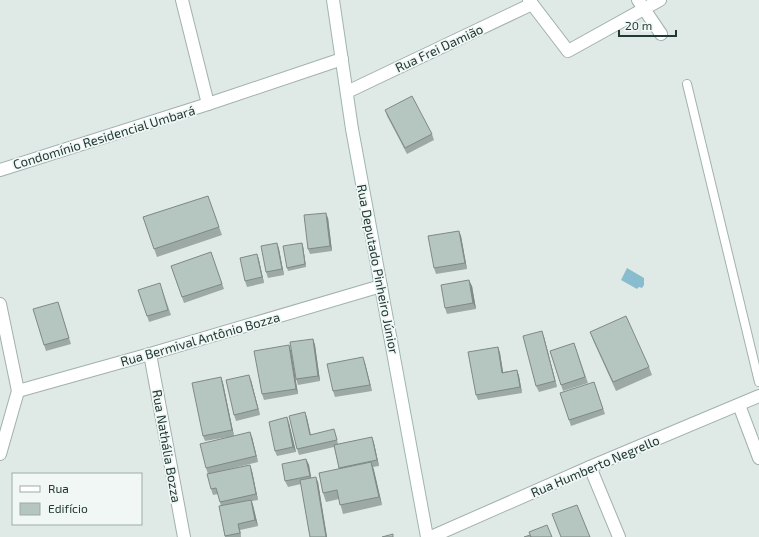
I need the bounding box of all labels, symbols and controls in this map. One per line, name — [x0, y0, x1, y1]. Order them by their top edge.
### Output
scale bar — [619, 12, 676, 38]
text: 20 m — [625, 18, 652, 32]
street label: Rua Frei Damião — [392, 21, 486, 75]
street label: Condomínio Residencial Umbará — [11, 102, 197, 172]
street label: Rua Deputado Pinheiro Júnior — [354, 183, 402, 355]
street label: Rua Bermival Antônio Bozza — [118, 309, 282, 369]
street label: Rua Nathália Bozza — [149, 388, 185, 504]
street label: Rua Humberto Negrello — [528, 432, 662, 500]
legend — [12, 473, 142, 525]
text: Rua — [48, 481, 69, 495]
text: Edifício — [48, 501, 88, 515]

